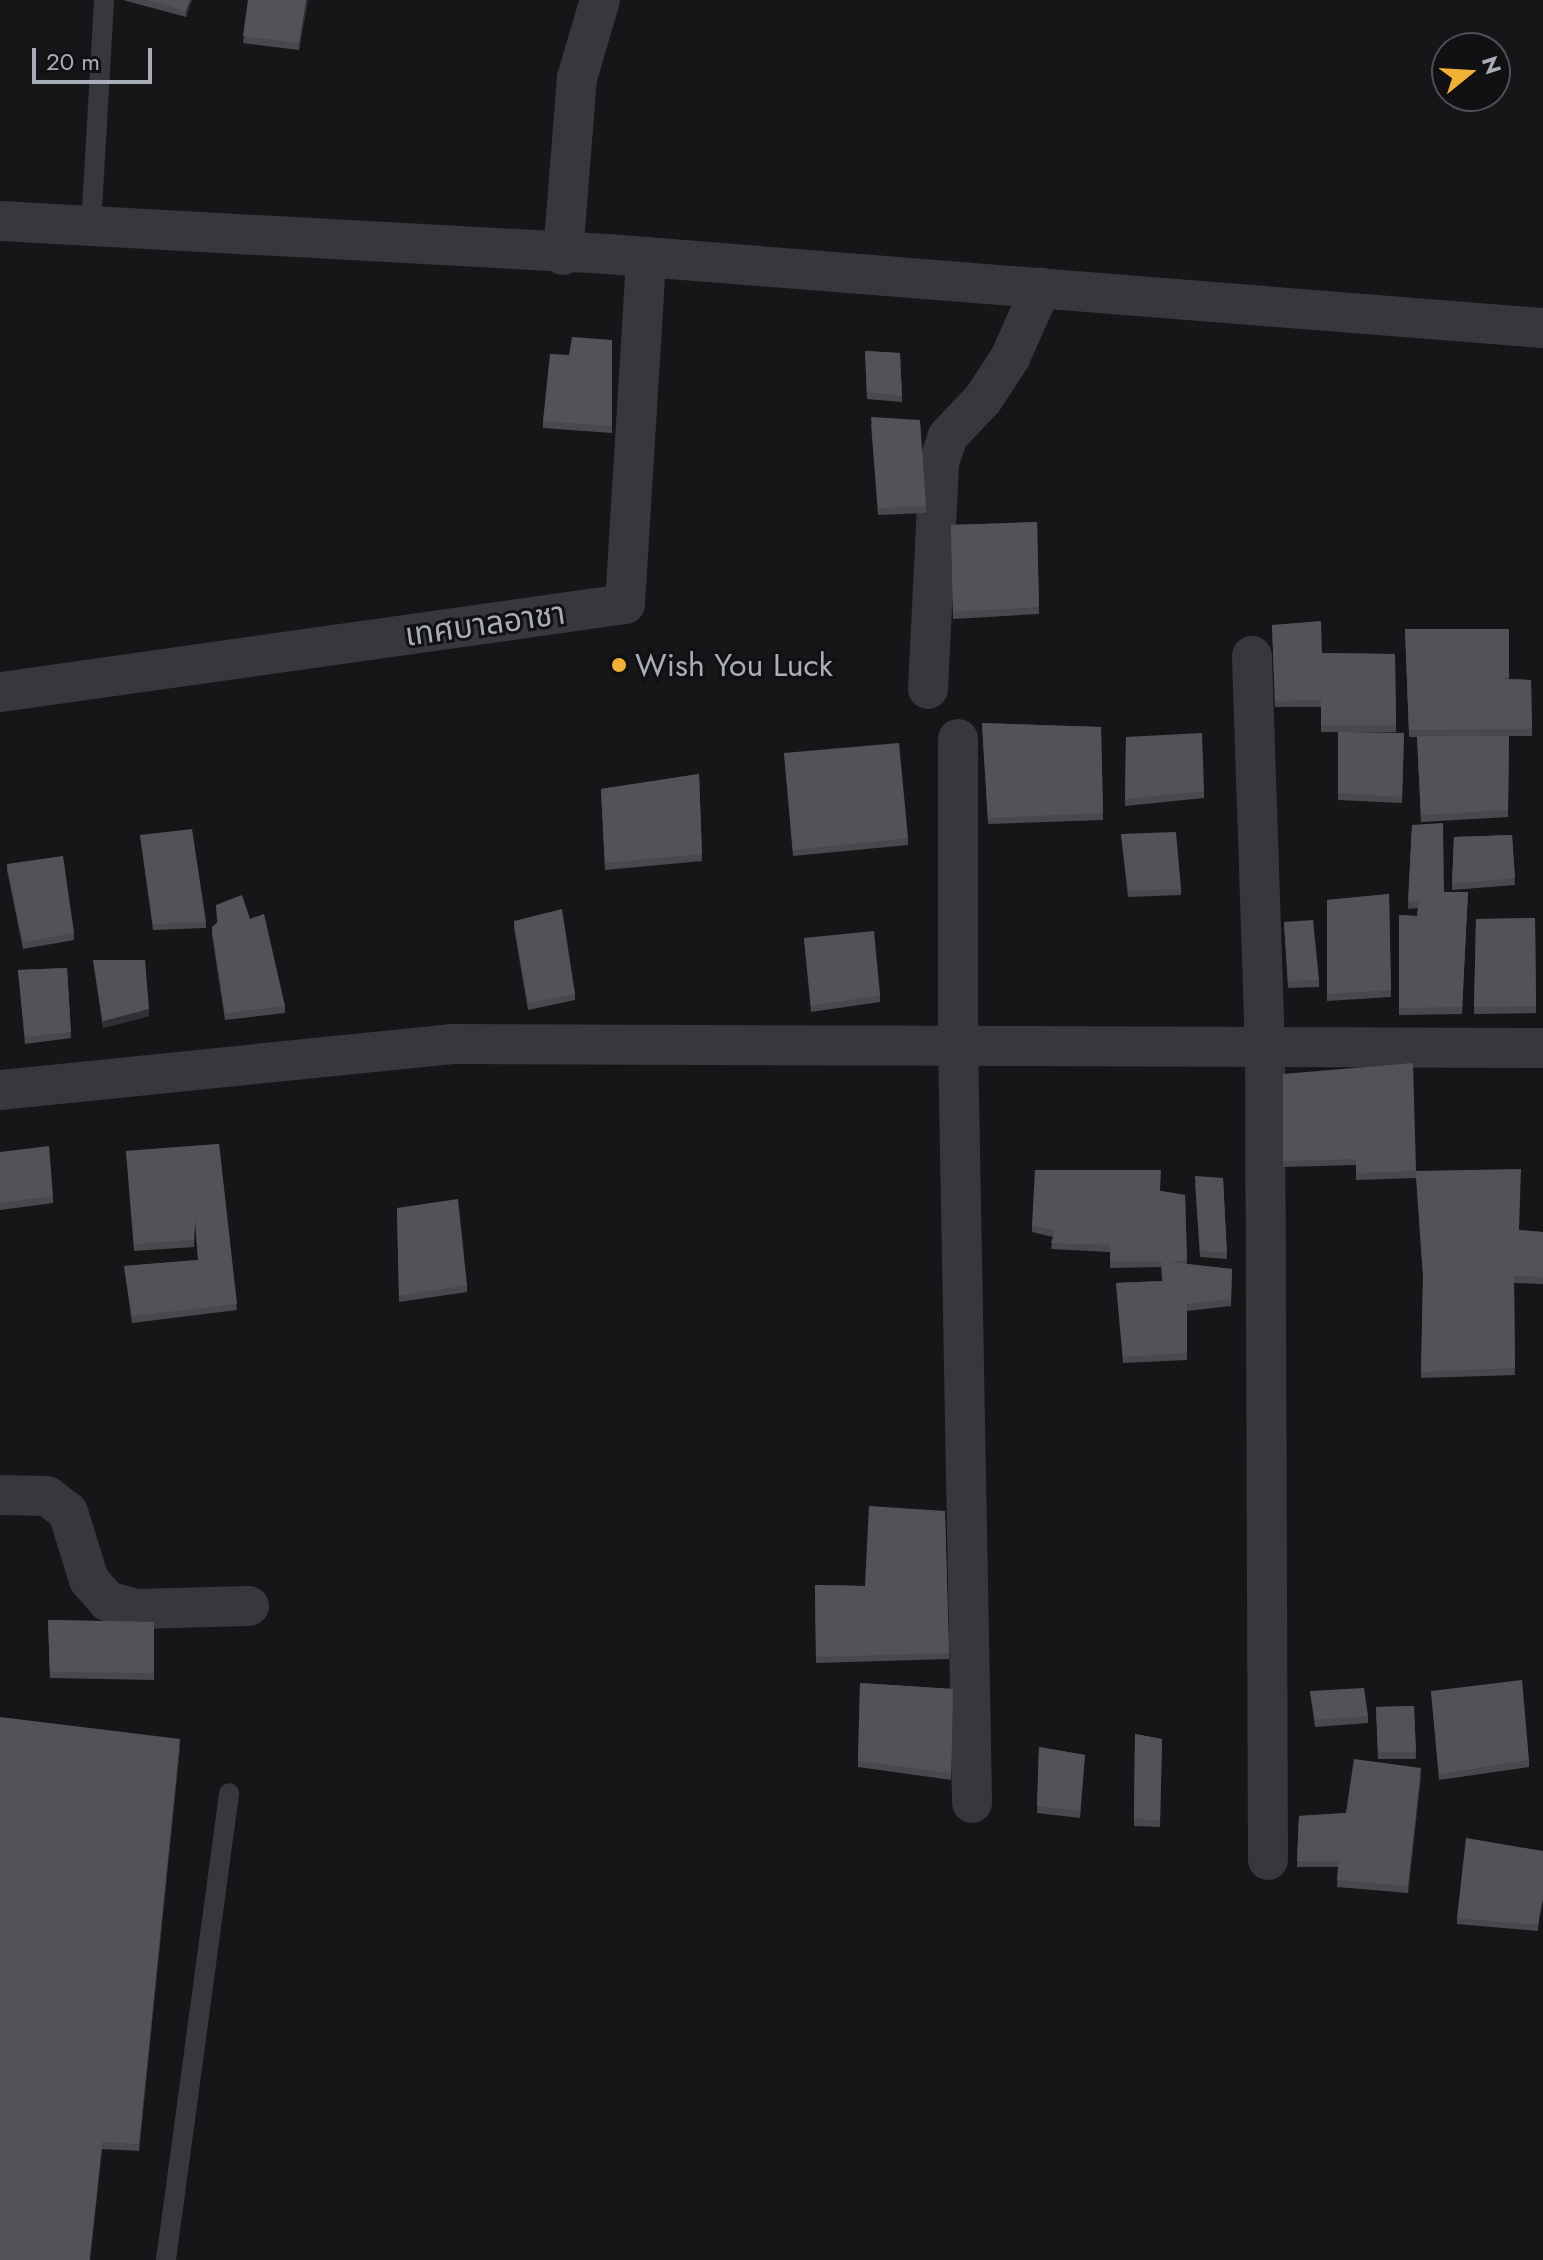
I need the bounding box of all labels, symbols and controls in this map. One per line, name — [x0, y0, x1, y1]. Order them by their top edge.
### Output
scale bar — [36, 32, 156, 82]
north arrow — [1431, 32, 1511, 112]
text: 20 m — [46, 44, 100, 79]
text: N — [1474, 52, 1510, 78]
street label: เทศบาลอาชา — [402, 594, 568, 654]
place label: Wish You Luck — [635, 646, 833, 684]
marker: Wish You Luck — [610, 656, 628, 674]

